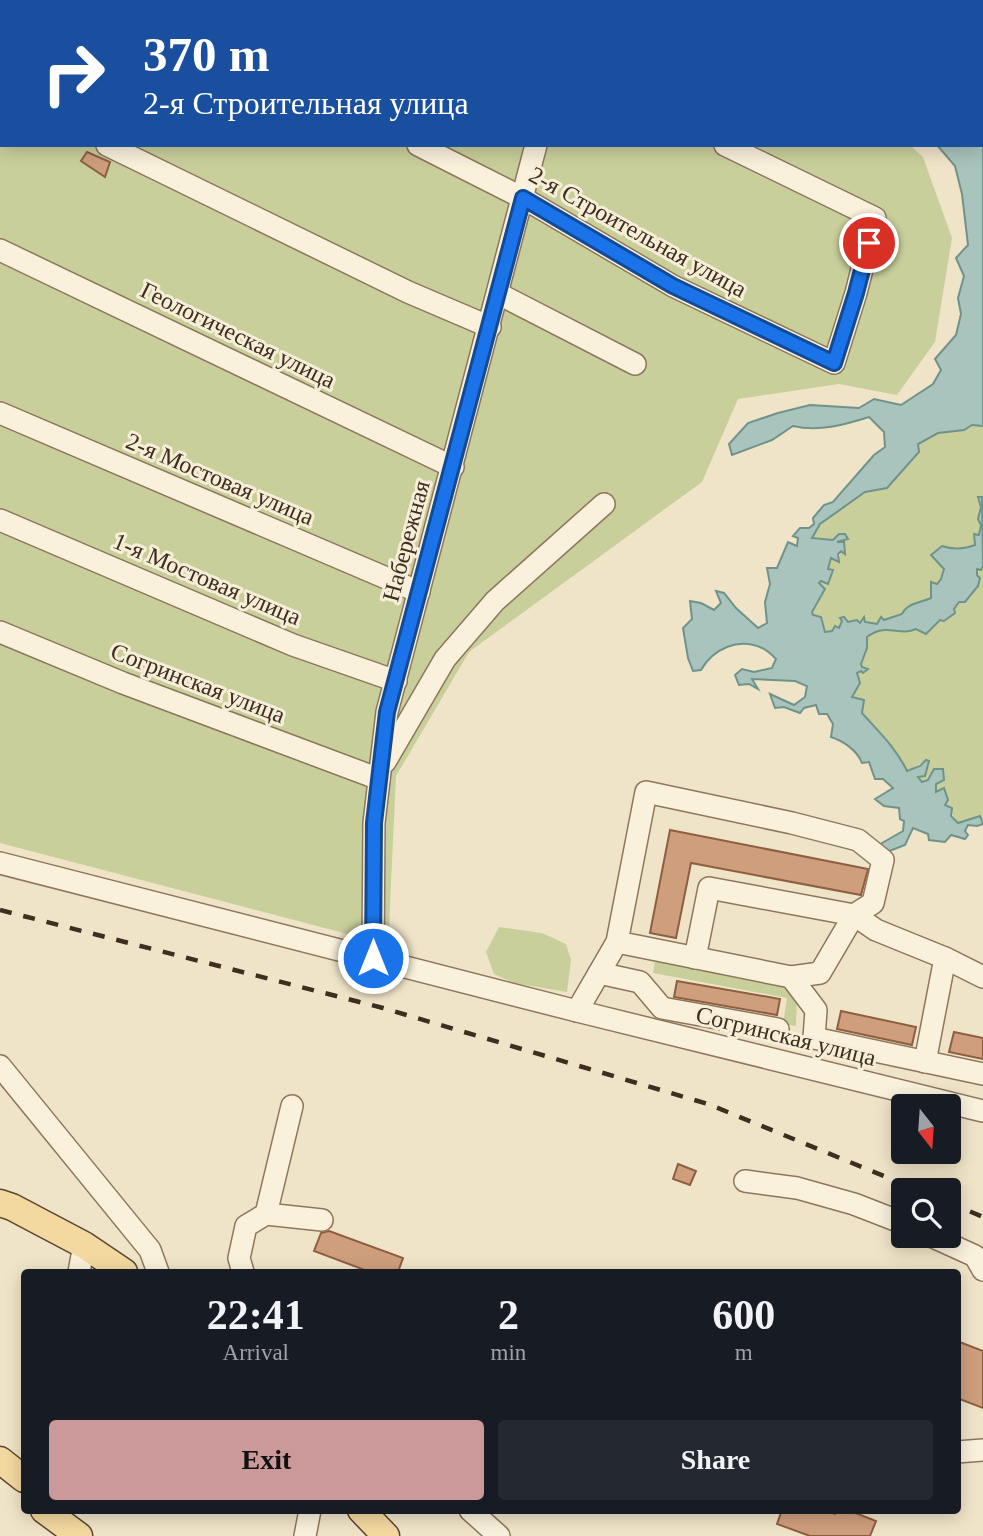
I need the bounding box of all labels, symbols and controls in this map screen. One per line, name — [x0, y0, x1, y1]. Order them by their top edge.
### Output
text: 370 m — [143, 27, 270, 82]
icon: right — [28, 28, 119, 119]
text: 2-я Строительная улица — [143, 85, 469, 121]
street label: 2-я Строительная улица — [525, 161, 751, 303]
pin — [839, 213, 899, 273]
icon: arrive — [850, 224, 888, 262]
street label: Геологическая улица — [136, 277, 340, 394]
street label: 2-я Мостовая улица — [122, 428, 318, 530]
street label: Набережная — [377, 478, 435, 604]
street label: 1-я Мостовая улица — [109, 528, 305, 630]
street label: Согринская улица — [107, 638, 289, 728]
position arrow — [336, 921, 410, 995]
street label: Согринская улица — [693, 1001, 879, 1071]
north arrow — [891, 1094, 961, 1164]
map controls — [891, 1094, 961, 1248]
button: search — [891, 1178, 961, 1248]
text: 22:41 — [207, 1292, 305, 1338]
text: 2 — [498, 1292, 519, 1338]
text: 600 — [712, 1292, 775, 1338]
text: Arrival — [223, 1340, 289, 1365]
text: min — [491, 1340, 526, 1365]
text: m — [735, 1340, 753, 1365]
button: Exit — [49, 1420, 484, 1500]
button: Share — [498, 1420, 933, 1500]

